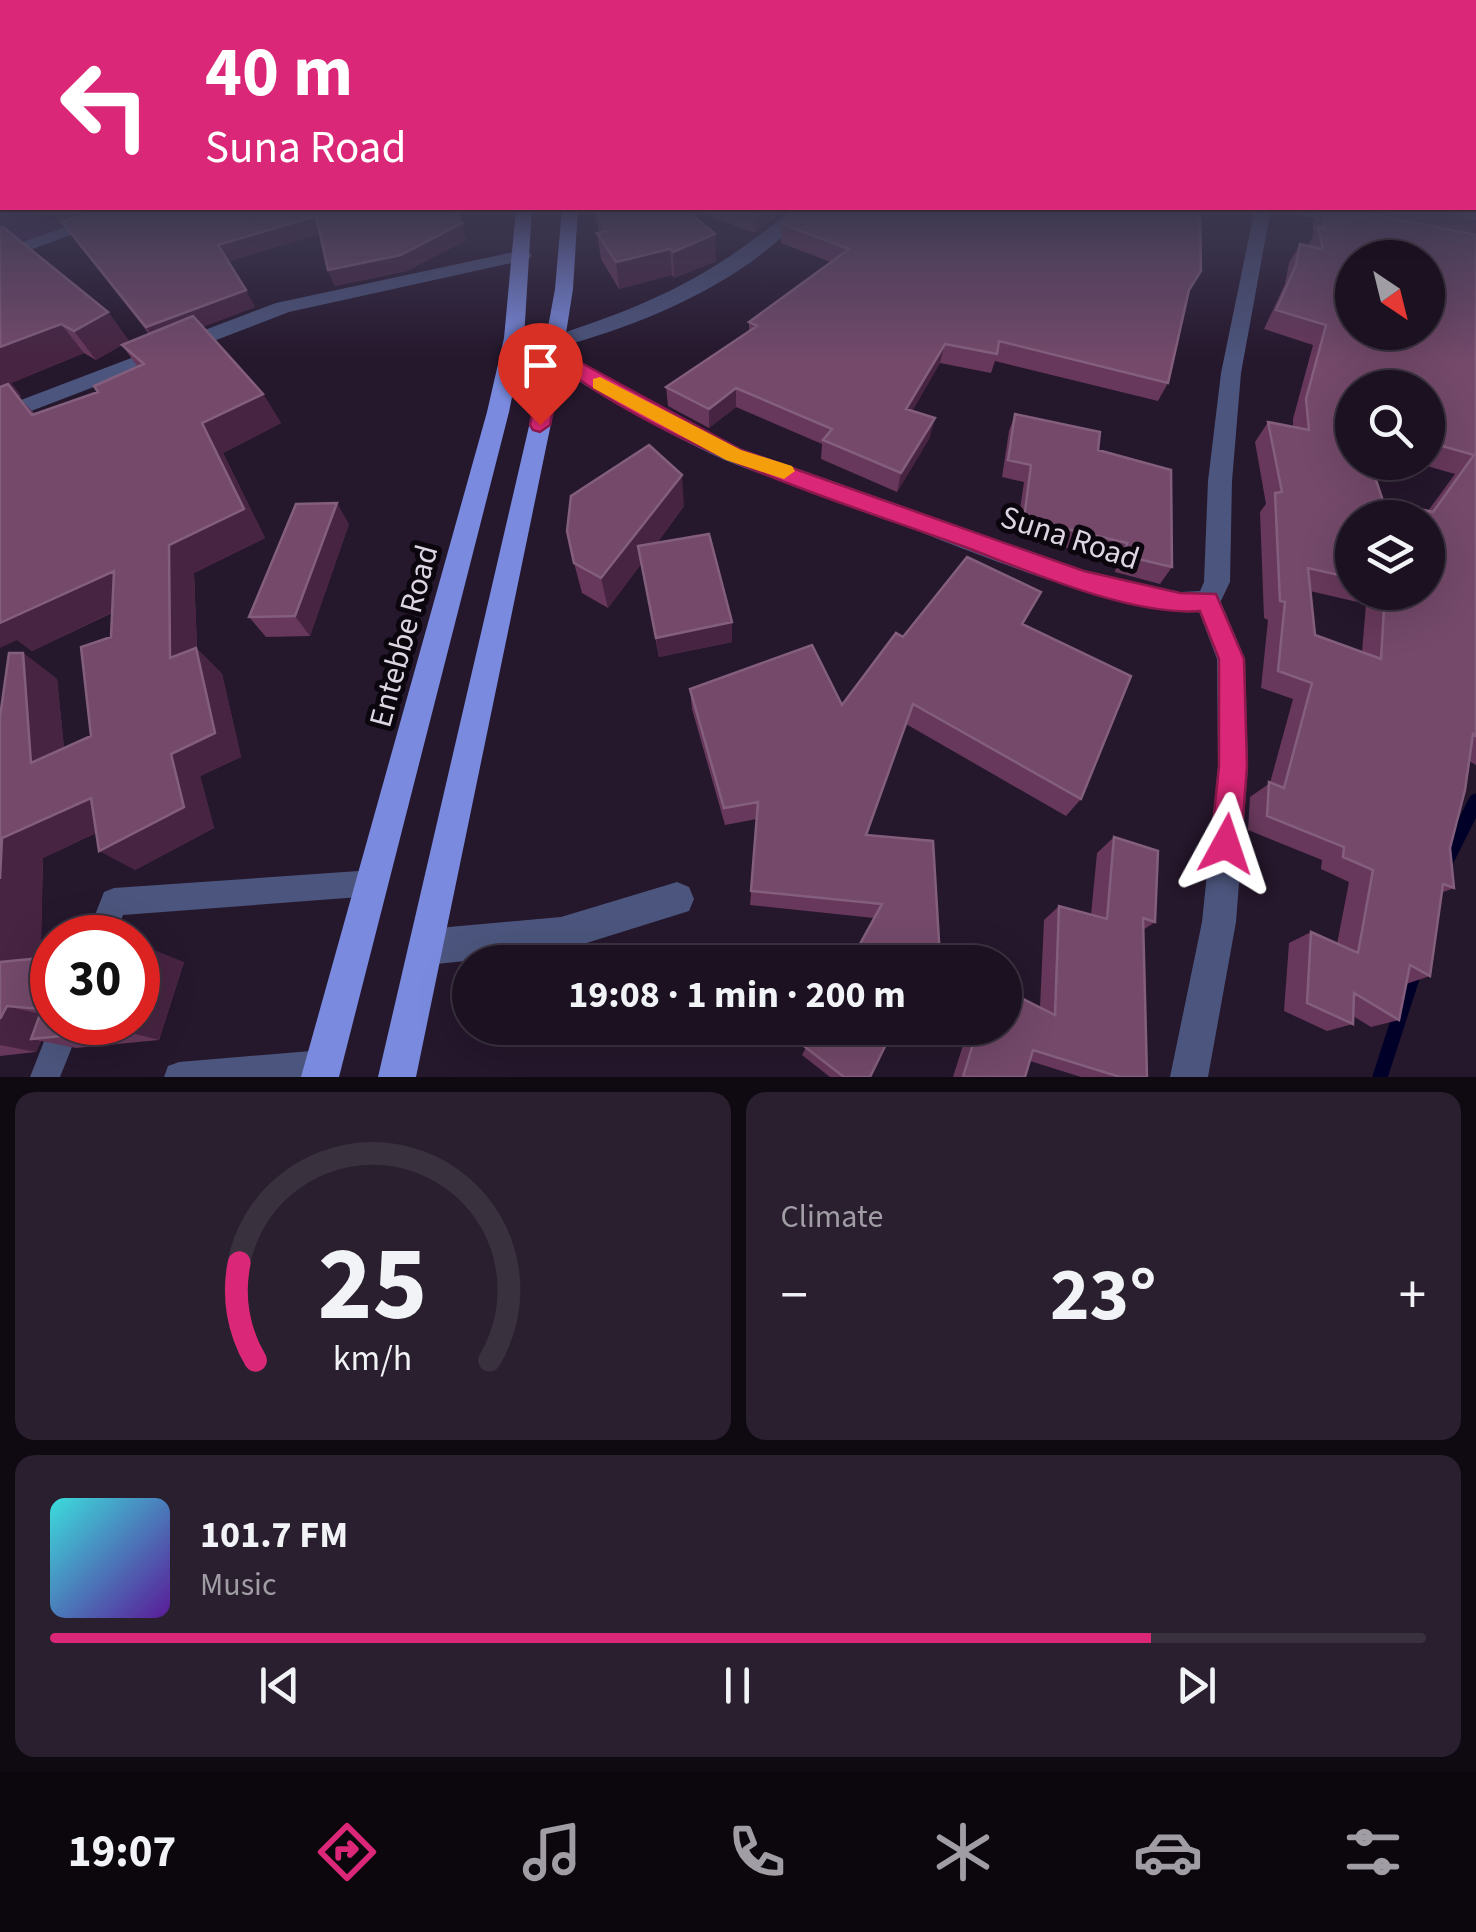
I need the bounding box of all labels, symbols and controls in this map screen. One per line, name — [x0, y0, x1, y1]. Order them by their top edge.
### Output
text: 40 m — [205, 23, 353, 123]
icon: left — [40, 40, 170, 170]
text: Suna Road — [205, 116, 406, 180]
north arrow — [1335, 240, 1445, 350]
map controls — [1335, 240, 1445, 610]
pin — [498, 323, 583, 426]
icon: arrive — [513, 338, 568, 393]
button: search — [1335, 370, 1445, 480]
street label: Suna Road — [995, 494, 1145, 582]
button: layers — [1335, 500, 1445, 610]
street label: Entebbe Road — [358, 540, 450, 732]
position arrow — [1174, 792, 1278, 896]
speed limit sign: 30 — [30, 915, 160, 1045]
text: 19:08 · 1 min · 200 m — [568, 968, 906, 1022]
text: Climate — [781, 1194, 883, 1240]
text: 25 — [318, 1212, 428, 1360]
text: 23° — [1050, 1242, 1157, 1349]
text: − — [781, 1257, 808, 1335]
text: + — [1399, 1257, 1426, 1335]
text: km/h — [333, 1333, 412, 1384]
text: 101.7 FM — [200, 1508, 348, 1562]
text: Music — [200, 1562, 277, 1608]
icon: previous — [252, 1658, 307, 1713]
icon: pause — [710, 1658, 765, 1713]
icon: next — [1169, 1658, 1224, 1713]
icon: directions — [312, 1817, 382, 1887]
icon: music — [517, 1817, 587, 1887]
icon: phone — [722, 1817, 792, 1887]
icon: climate — [928, 1817, 998, 1887]
icon: car — [1133, 1817, 1203, 1887]
icon: filters — [1338, 1817, 1408, 1887]
text: 19:07 — [68, 1820, 176, 1884]

